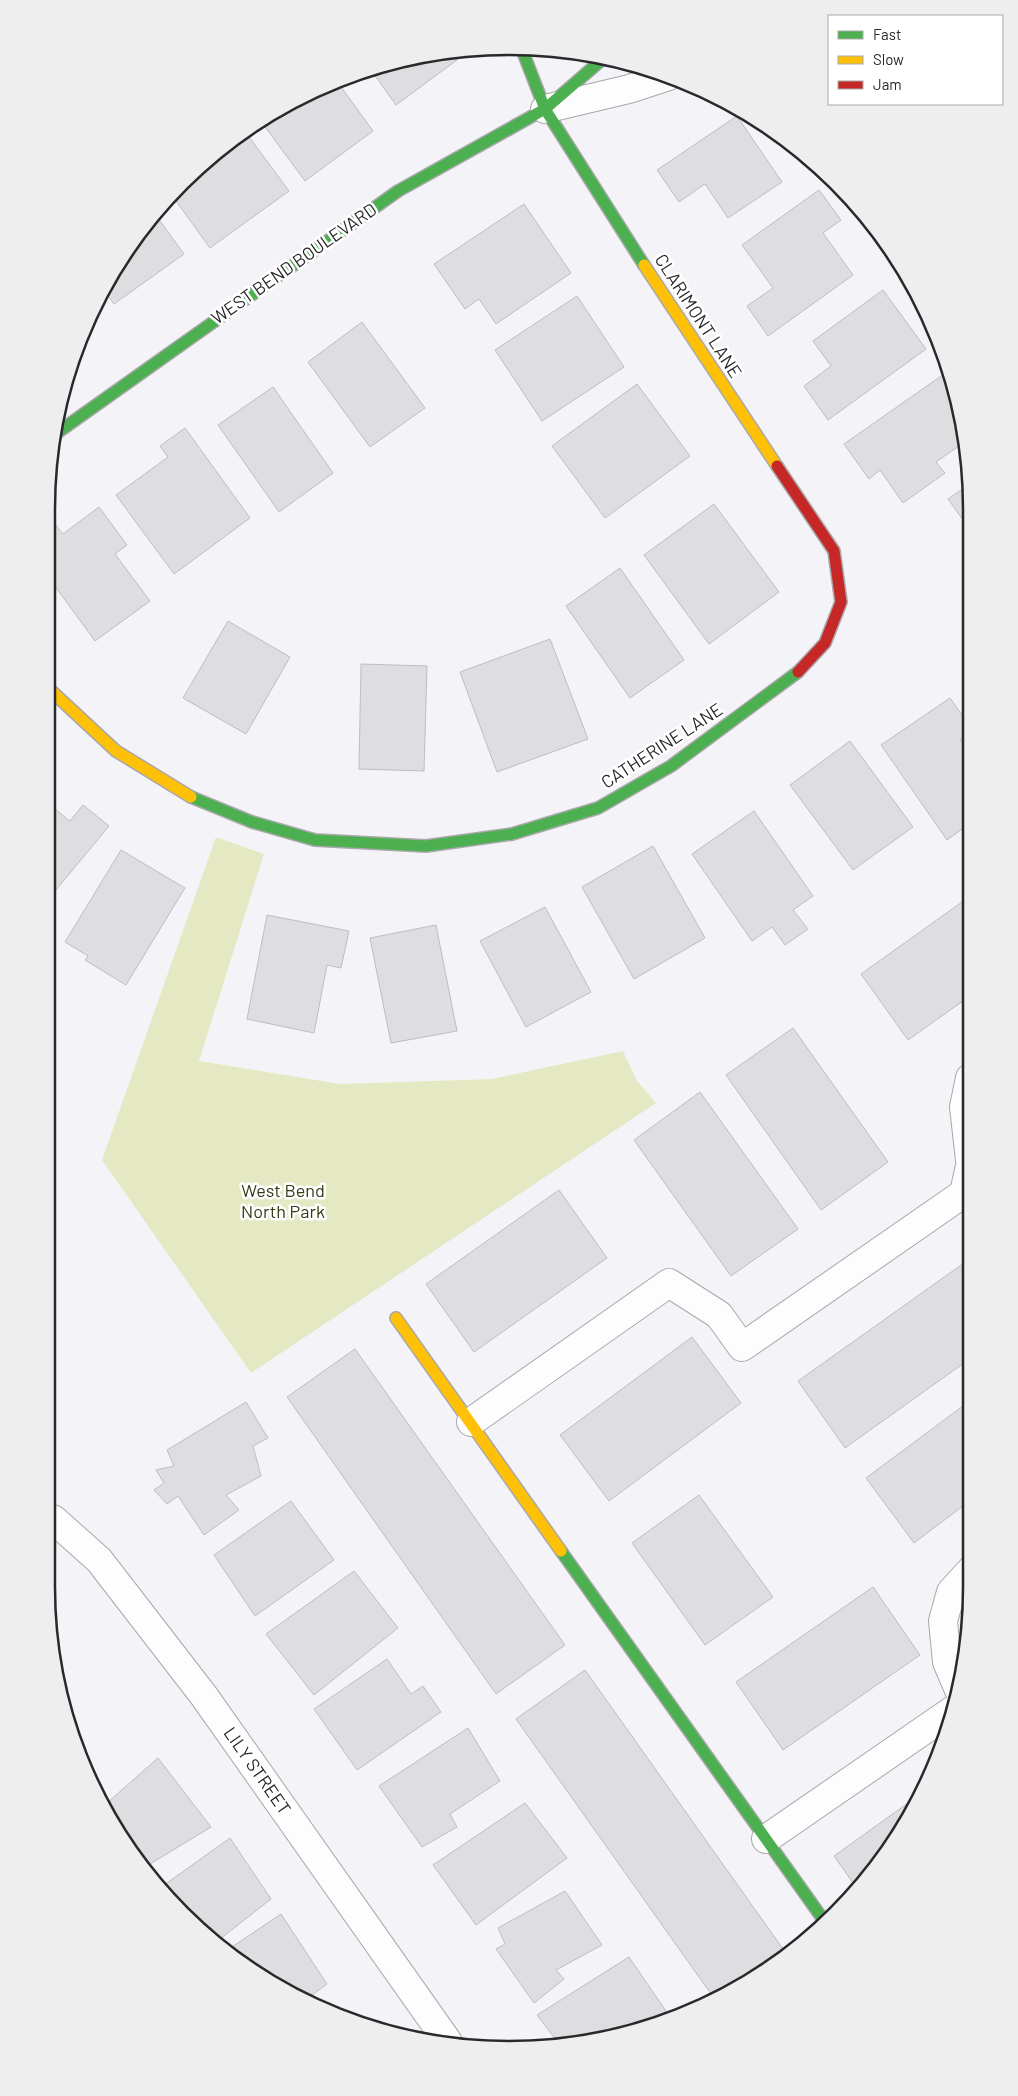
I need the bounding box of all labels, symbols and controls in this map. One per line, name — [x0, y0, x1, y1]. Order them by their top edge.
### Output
legend — [828, 15, 1003, 105]
text: Fast — [873, 25, 901, 43]
text: Slow — [873, 50, 904, 68]
text: Jam — [873, 75, 902, 93]
street label: WEST BEND BOULEVARD — [207, 198, 380, 329]
street label: CLARIMONT LANE — [651, 249, 747, 382]
street label: CATHERINE LANE — [597, 698, 726, 793]
park label: West Bend North Park — [241, 1179, 325, 1222]
street label: LILY STREET — [220, 1722, 296, 1818]

